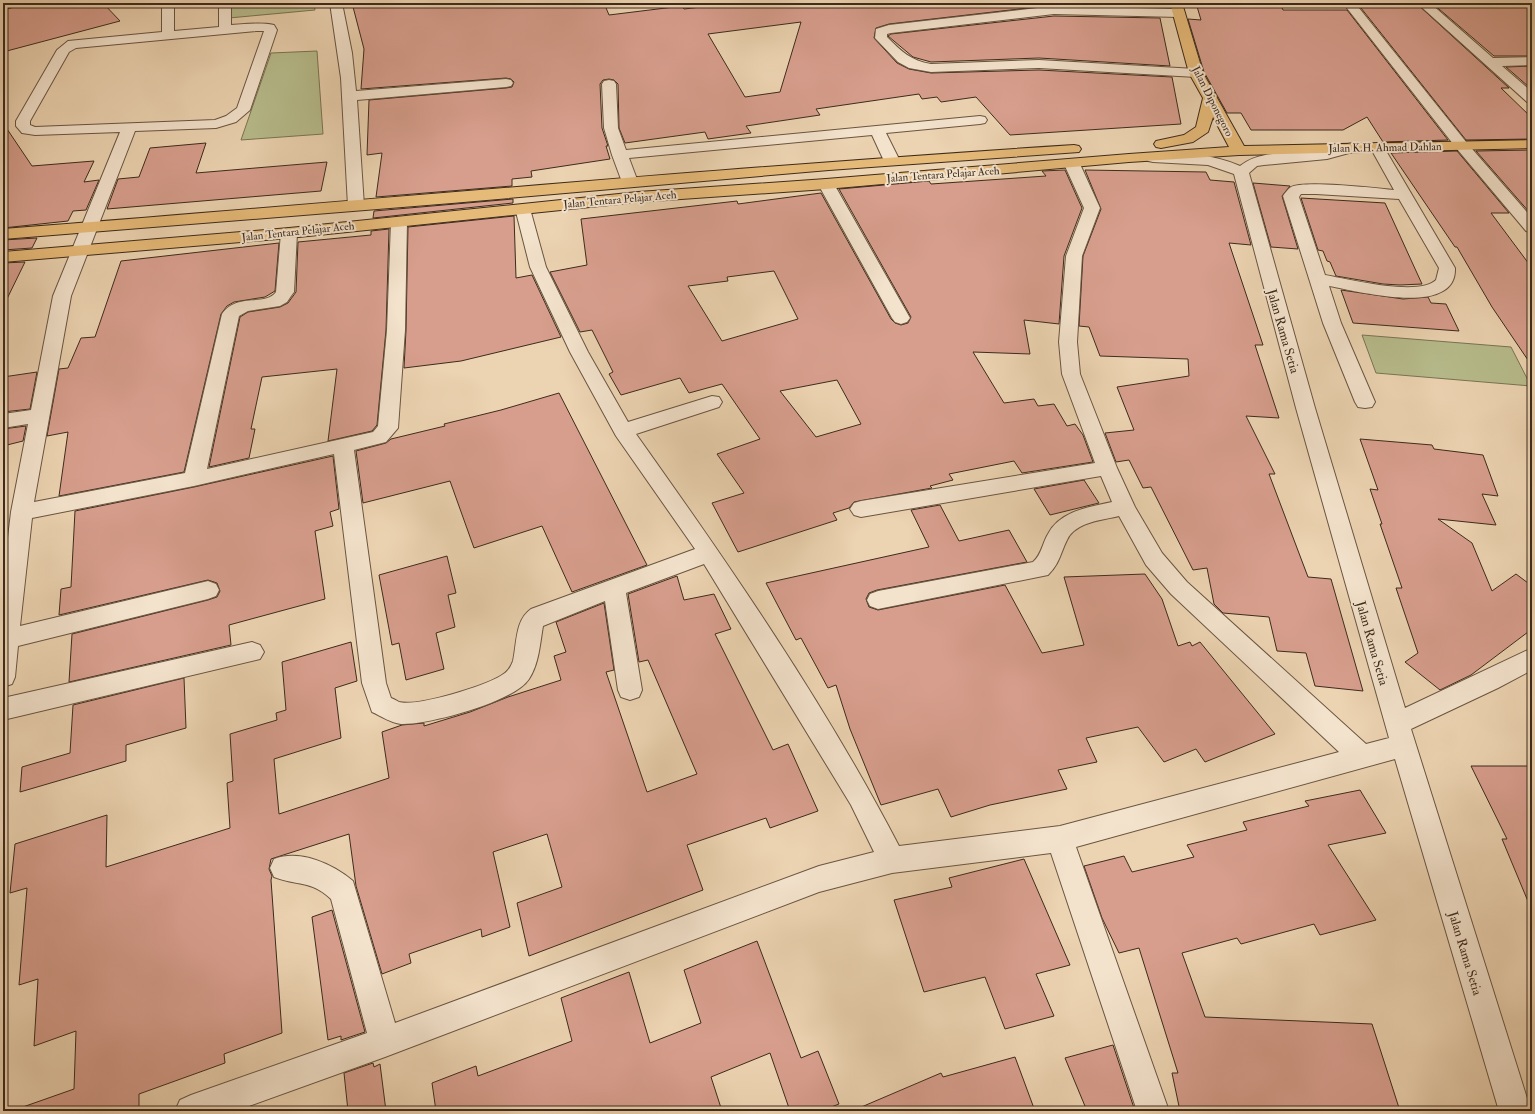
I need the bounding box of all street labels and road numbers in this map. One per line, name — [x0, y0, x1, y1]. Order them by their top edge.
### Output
street label: Jalan Diponegoro — [1188, 63, 1236, 139]
street label: Jalan K.H. Ahmad Dahlan — [1327, 140, 1442, 156]
street label: Jalan Tentara Pelajar Aceh — [885, 164, 1000, 186]
street label: Jalan Tentara Pelajar Aceh — [562, 188, 677, 212]
street label: Jalan Tentara Pelajar Aceh — [240, 219, 355, 245]
street label: Jalan Rama Setia — [1263, 286, 1303, 376]
street label: Jalan Rama Setia — [1352, 598, 1392, 688]
street label: Jalan Rama Setia — [1444, 908, 1486, 998]

